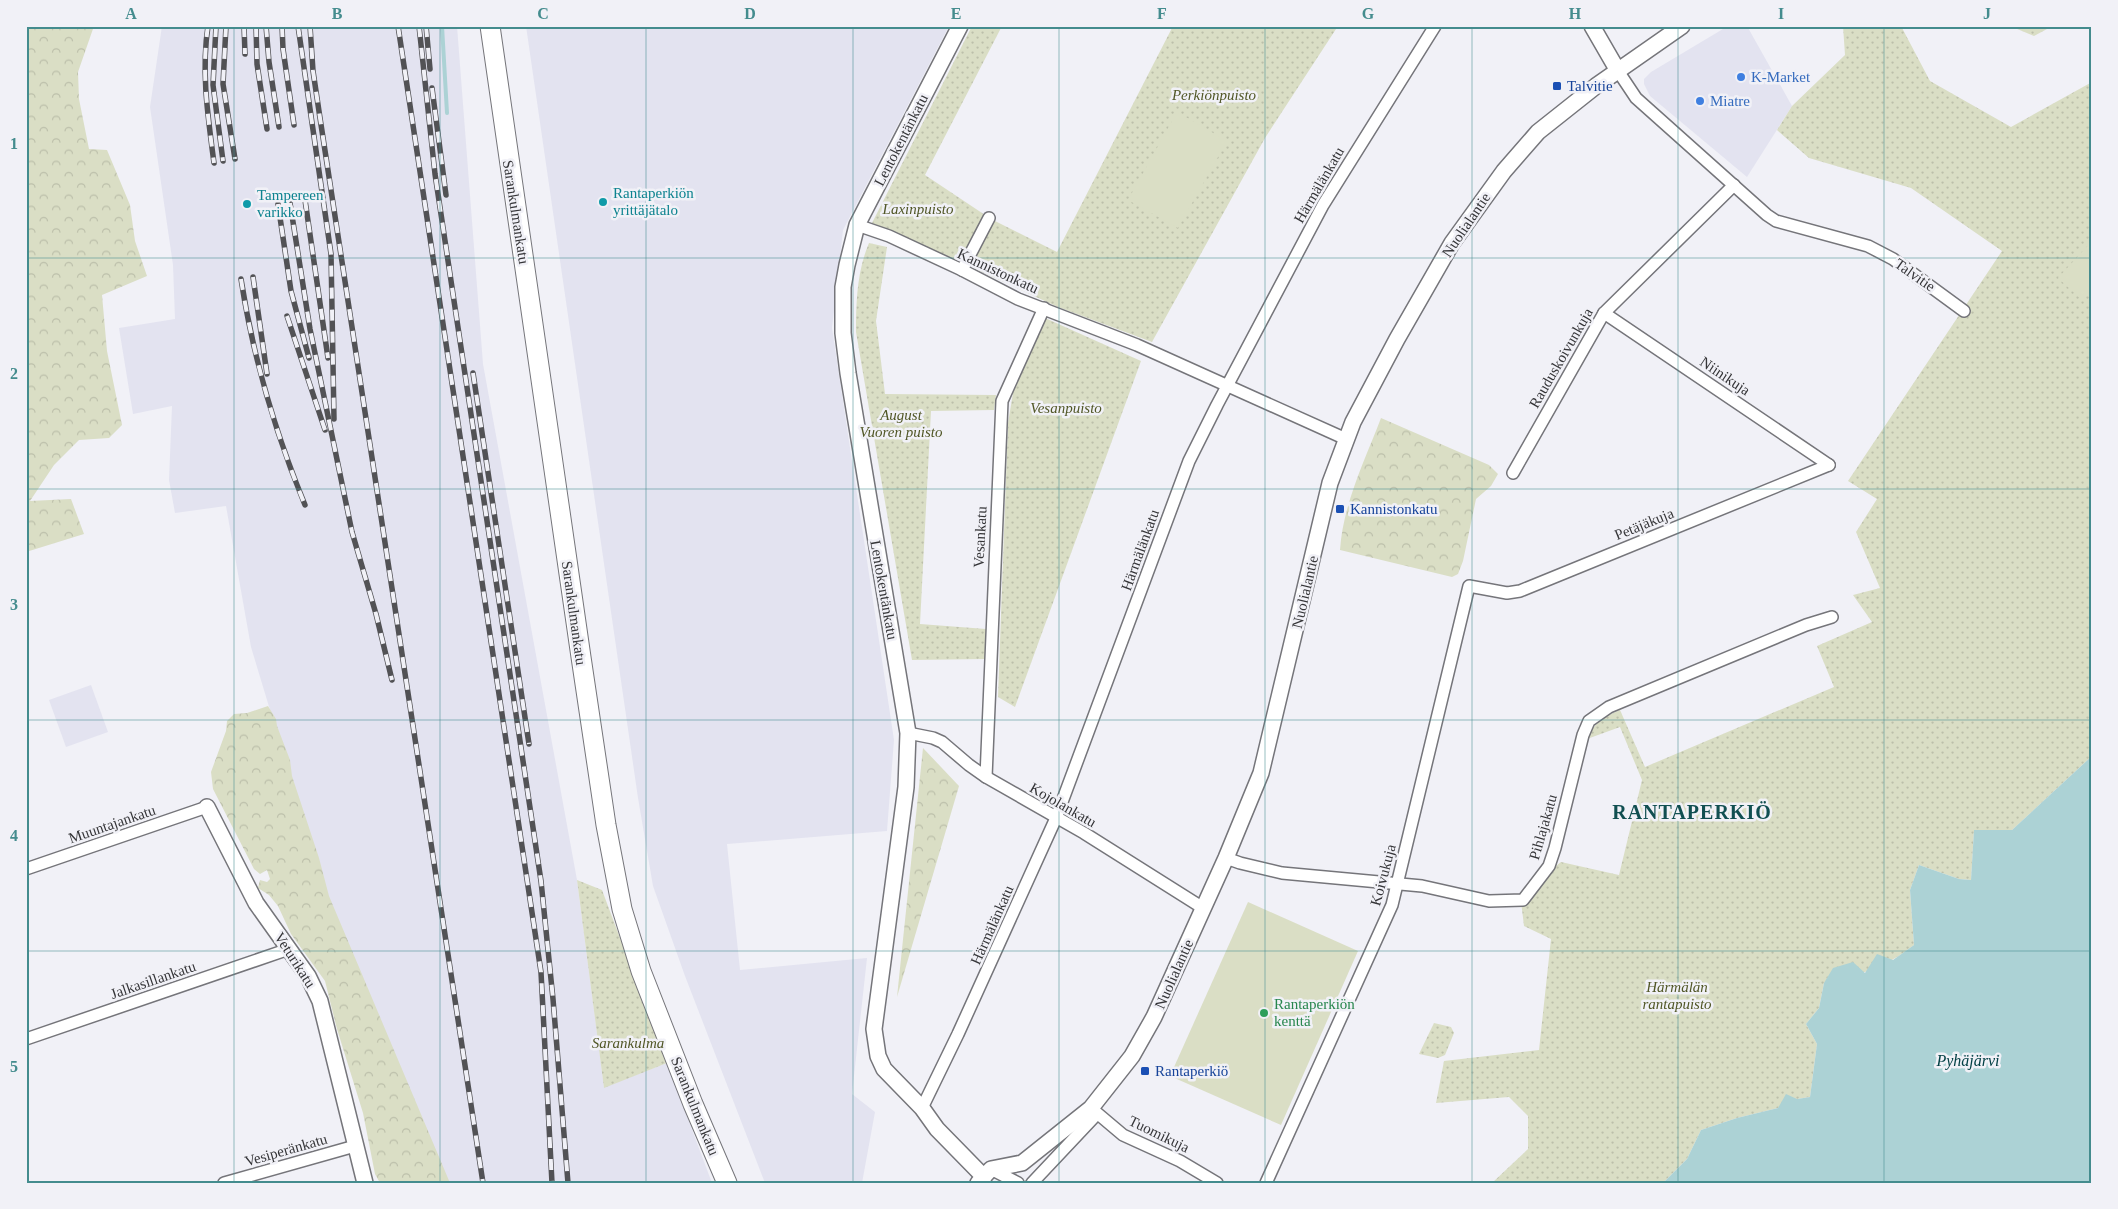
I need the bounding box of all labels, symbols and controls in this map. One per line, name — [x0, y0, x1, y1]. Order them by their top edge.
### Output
text: A — [125, 5, 137, 22]
text: B — [332, 5, 343, 22]
text: C — [537, 5, 549, 22]
text: D — [744, 5, 756, 22]
text: E — [951, 5, 961, 22]
text: F — [1157, 5, 1167, 22]
text: G — [1362, 5, 1375, 22]
text: H — [1569, 5, 1582, 22]
text: I — [1778, 5, 1784, 22]
text: J — [1983, 5, 1991, 22]
place label: K-Market — [1751, 69, 1811, 85]
marker: K-Market — [1735, 71, 1747, 83]
place label: Talvitie — [1567, 78, 1613, 94]
marker: Talvitie — [1551, 80, 1563, 92]
park label: Perkiönpuisto — [1171, 87, 1257, 103]
street label: Lentokentänkatu — [871, 91, 931, 189]
place label: Miatre — [1710, 93, 1750, 109]
marker: Miatre — [1694, 95, 1706, 107]
text: 1 — [10, 135, 18, 152]
street label: Härmälänkatu — [1291, 144, 1347, 226]
street label: Sarankulmankatu — [500, 159, 532, 266]
place label: Rantaperkiön yrittäjätalo — [613, 185, 694, 218]
place label: Tampereen varikko — [257, 187, 324, 220]
street label: Nuolialantie — [1439, 190, 1494, 260]
marker: Rantaperkiön yrittäjätalo — [597, 196, 609, 208]
marker: Tampereen varikko — [241, 198, 253, 210]
park label: Laxinpuisto — [882, 201, 954, 217]
street label: Kannistonkatu — [955, 245, 1041, 297]
street label: Talvitie — [1892, 255, 1939, 295]
street label: Rauduskoivunkuja — [1526, 305, 1596, 411]
street label: Niinikuja — [1697, 354, 1753, 399]
text: 2 — [10, 365, 18, 382]
park label: Vesanpuisto — [1030, 400, 1102, 416]
park label: August Vuoren puisto — [860, 407, 943, 440]
place label: Kannistonkatu — [1350, 501, 1438, 517]
marker: Kannistonkatu — [1334, 503, 1346, 515]
street label: Vesankatu — [970, 505, 990, 568]
street label: Petäjäkuja — [1612, 505, 1676, 543]
street label: Härmälänkatu — [1118, 507, 1162, 593]
street label: Lentokentänkatu — [867, 539, 901, 642]
street label: Nuolialantie — [1289, 554, 1321, 630]
street label: Sarankulmankatu — [559, 560, 589, 667]
text: 3 — [10, 596, 18, 613]
street label: Kojolankatu — [1027, 780, 1100, 831]
street label: Pihlajakatu — [1526, 792, 1560, 862]
street label: Muuntajankatu — [66, 801, 158, 846]
district label: RANTAPERKIÖ — [1612, 801, 1772, 823]
text: 4 — [10, 827, 18, 844]
street label: Koivukuja — [1367, 842, 1399, 908]
street label: Härmälänkatu — [967, 882, 1017, 967]
street label: Veturikatu — [271, 929, 319, 991]
street label: Nuolialantie — [1152, 937, 1197, 1011]
street label: Jalkasillankatu — [108, 958, 198, 1002]
park label: Härmälän rantapuisto — [1642, 979, 1712, 1012]
place label: Rantaperkiön kenttä — [1274, 996, 1355, 1029]
marker: Rantaperkiön kenttä — [1258, 1007, 1270, 1019]
park label: Sarankulma — [592, 1035, 664, 1051]
water label: Pyhäjärvi — [1935, 1052, 2000, 1070]
street label: Sarankulmankatu — [668, 1054, 722, 1158]
text: 5 — [10, 1058, 18, 1075]
place label: Rantaperkiö — [1155, 1063, 1228, 1079]
marker: Rantaperkiö — [1139, 1065, 1151, 1077]
street label: Tuomikuja — [1126, 1112, 1192, 1156]
street label: Vesiperänkatu — [243, 1130, 330, 1169]

